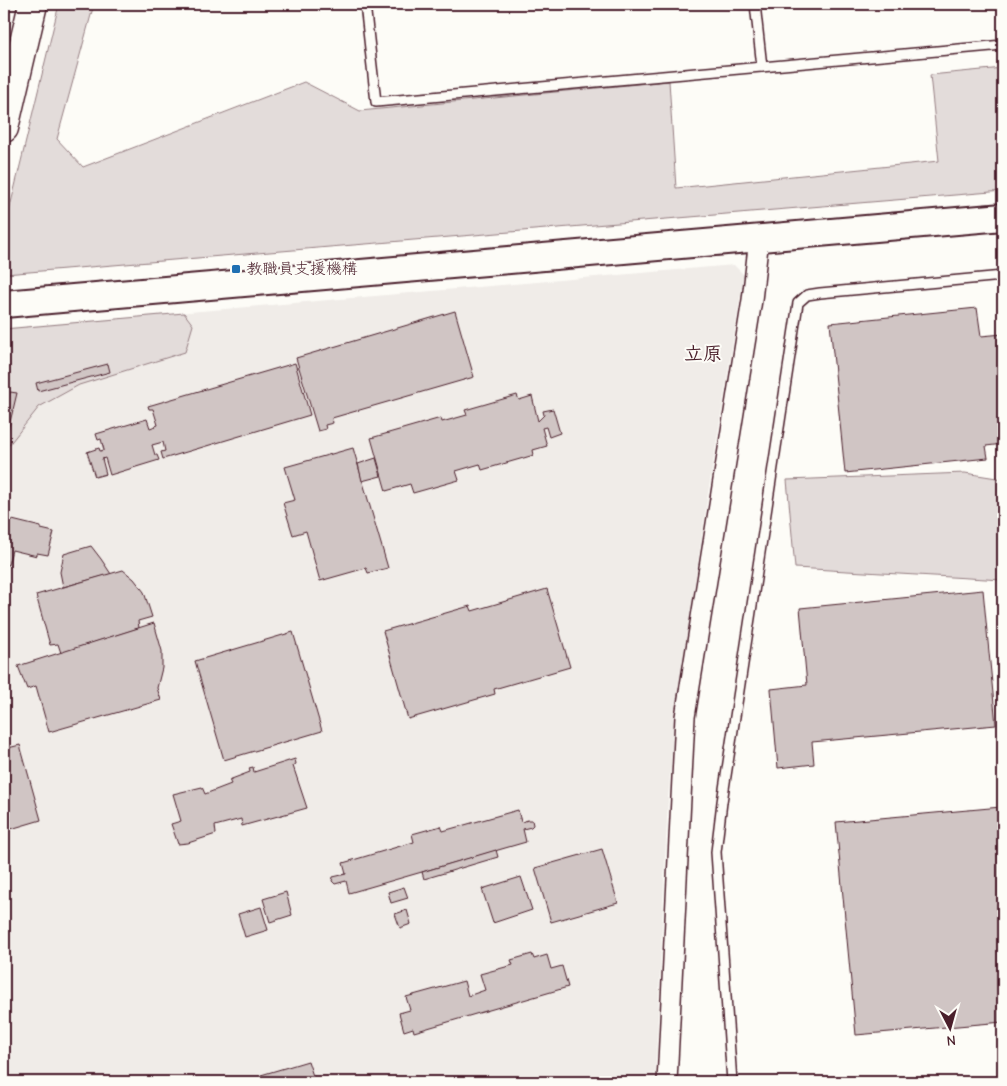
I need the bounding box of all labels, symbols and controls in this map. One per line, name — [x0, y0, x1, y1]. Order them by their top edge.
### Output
place label: 教職員支援機構 — [246, 260, 358, 278]
marker: 教職員支援機構 — [230, 263, 242, 275]
district label: 立原 — [684, 343, 722, 365]
north arrow — [924, 1004, 974, 1054]
text: N — [946, 1032, 957, 1049]

